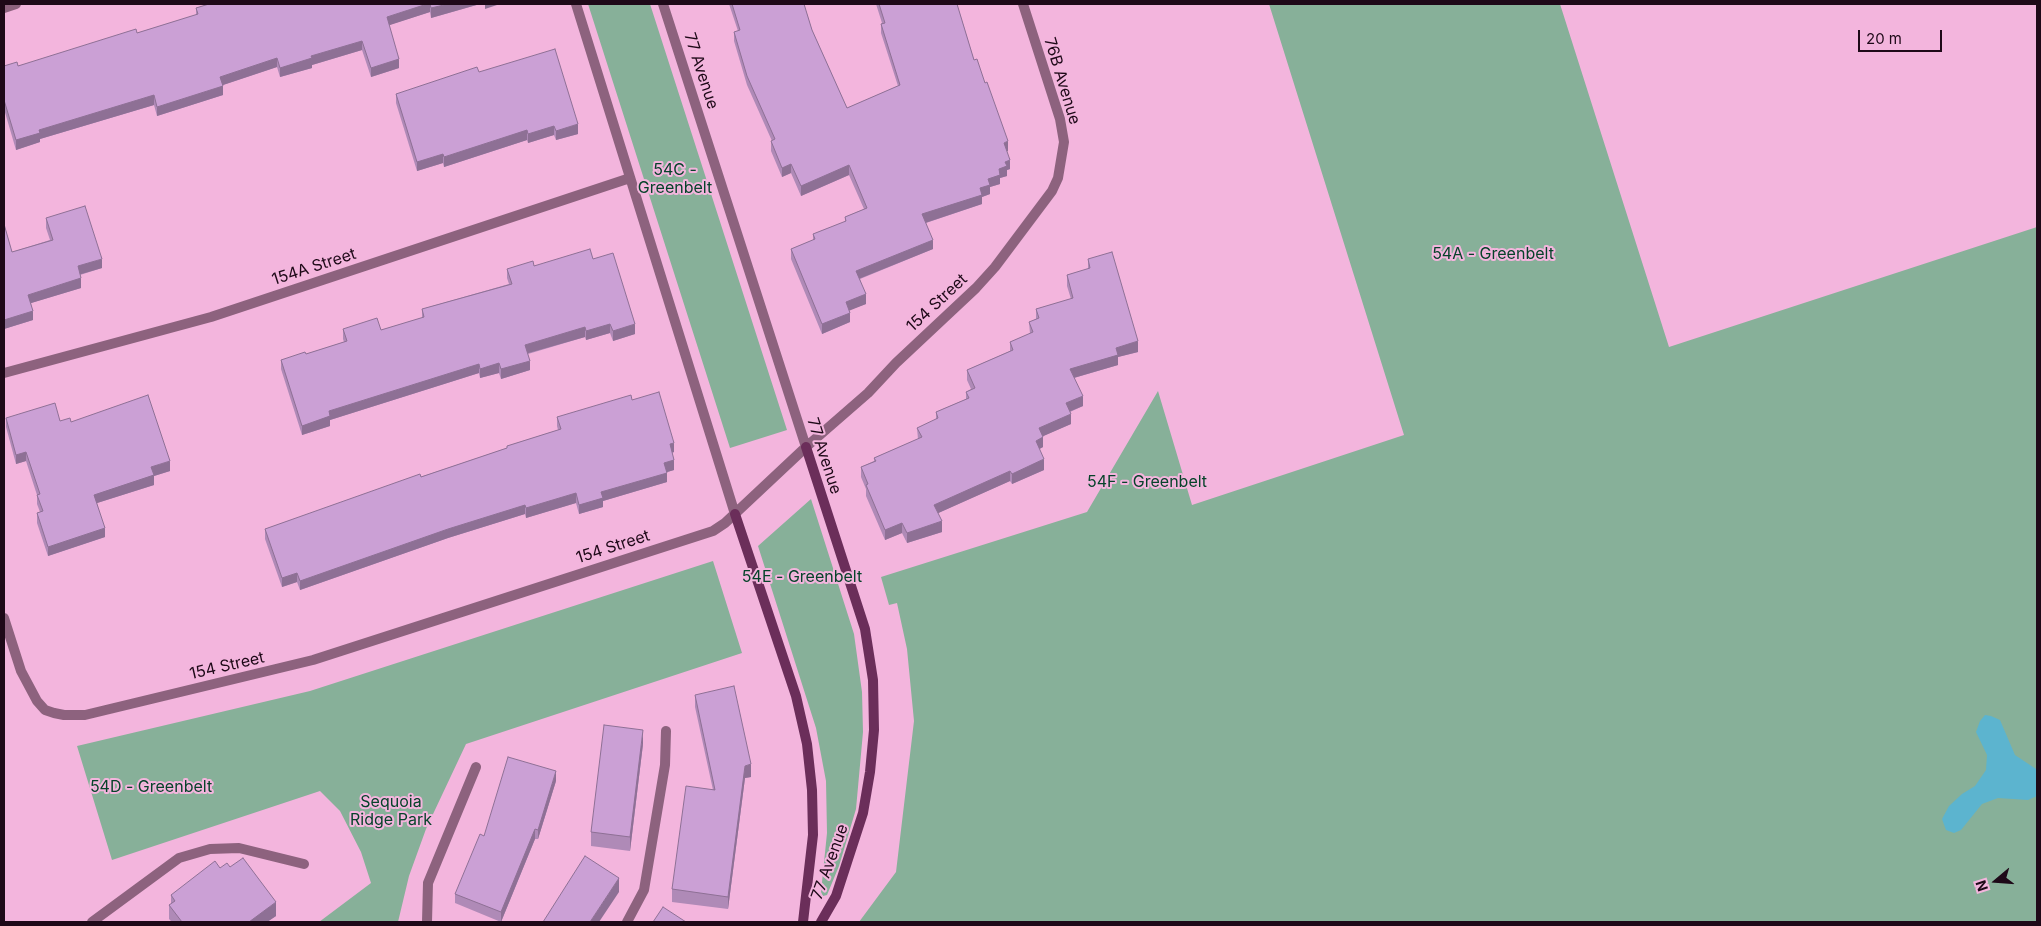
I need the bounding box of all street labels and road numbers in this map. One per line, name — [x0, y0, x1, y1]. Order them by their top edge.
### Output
street label: 77 Avenue — [680, 30, 722, 112]
street label: 76B Avenue — [1040, 35, 1084, 127]
street label: 154A Street — [270, 244, 358, 290]
street label: 154 Street — [903, 270, 971, 336]
street label: 77 Avenue — [803, 415, 845, 497]
street label: 154 Street — [574, 526, 652, 568]
street label: 154 Street — [188, 648, 266, 684]
street label: 77 Avenue — [807, 822, 853, 902]

